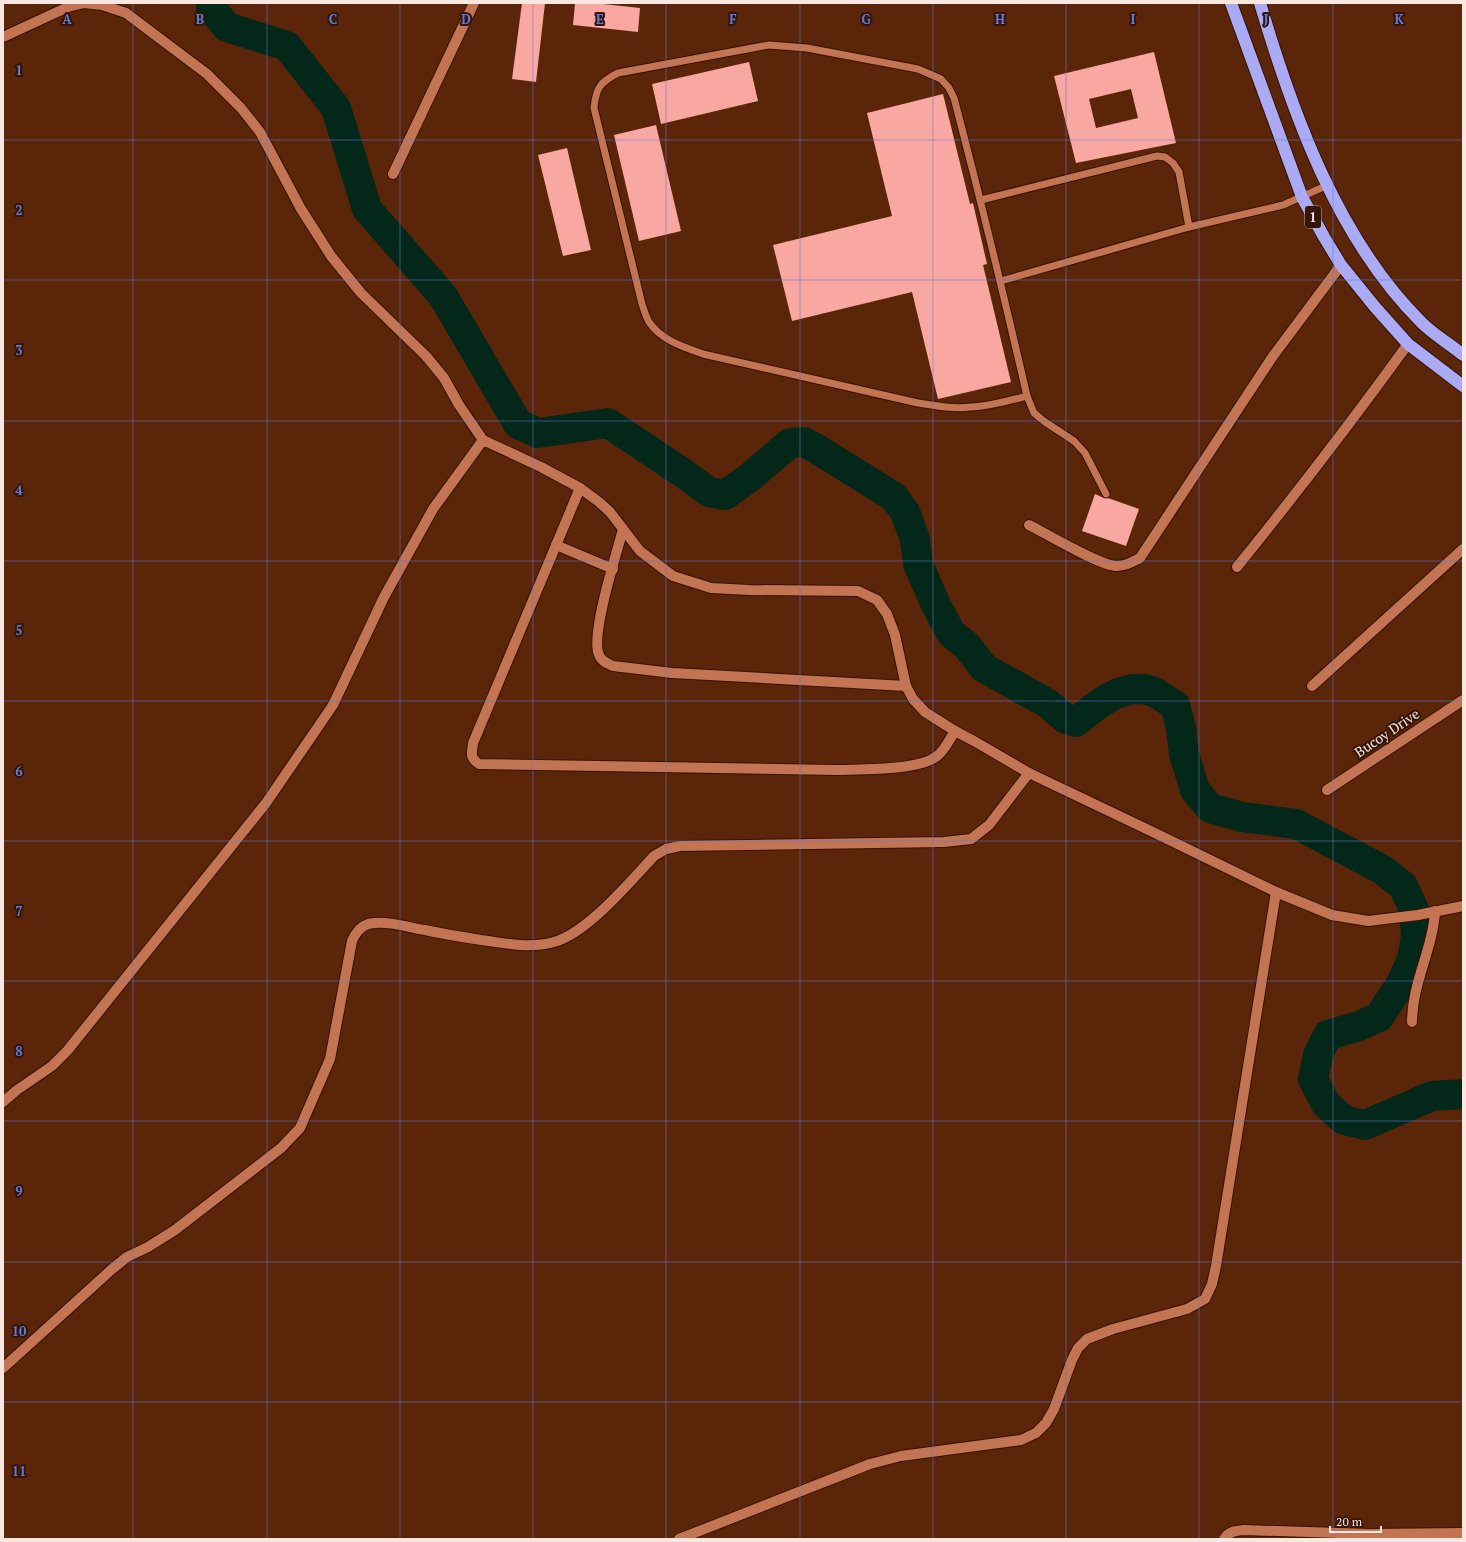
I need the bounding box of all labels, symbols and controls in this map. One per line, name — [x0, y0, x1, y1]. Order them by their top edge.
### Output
text: A — [62, 10, 72, 28]
text: B — [196, 10, 204, 28]
text: C — [329, 10, 337, 28]
text: D — [461, 10, 471, 28]
text: E — [596, 10, 604, 28]
text: F — [729, 10, 737, 28]
text: G — [861, 10, 871, 28]
text: H — [995, 10, 1005, 28]
text: I — [1131, 10, 1136, 28]
text: J — [1264, 10, 1269, 28]
text: K — [1394, 10, 1404, 28]
text: 1 — [15, 61, 23, 79]
text: 2 — [15, 201, 23, 219]
road number: 1 — [1305, 206, 1321, 228]
text: 3 — [15, 341, 23, 359]
text: 4 — [15, 481, 23, 499]
text: 5 — [15, 621, 23, 639]
street label: Bucoy Drive — [1351, 704, 1423, 761]
text: 6 — [15, 762, 23, 780]
text: 7 — [15, 902, 23, 920]
text: 8 — [15, 1042, 23, 1060]
text: 9 — [15, 1182, 23, 1200]
text: 10 — [12, 1322, 27, 1340]
text: 11 — [12, 1462, 26, 1480]
scale bar — [1330, 1508, 1381, 1534]
text: 20 m — [1336, 1514, 1363, 1529]

